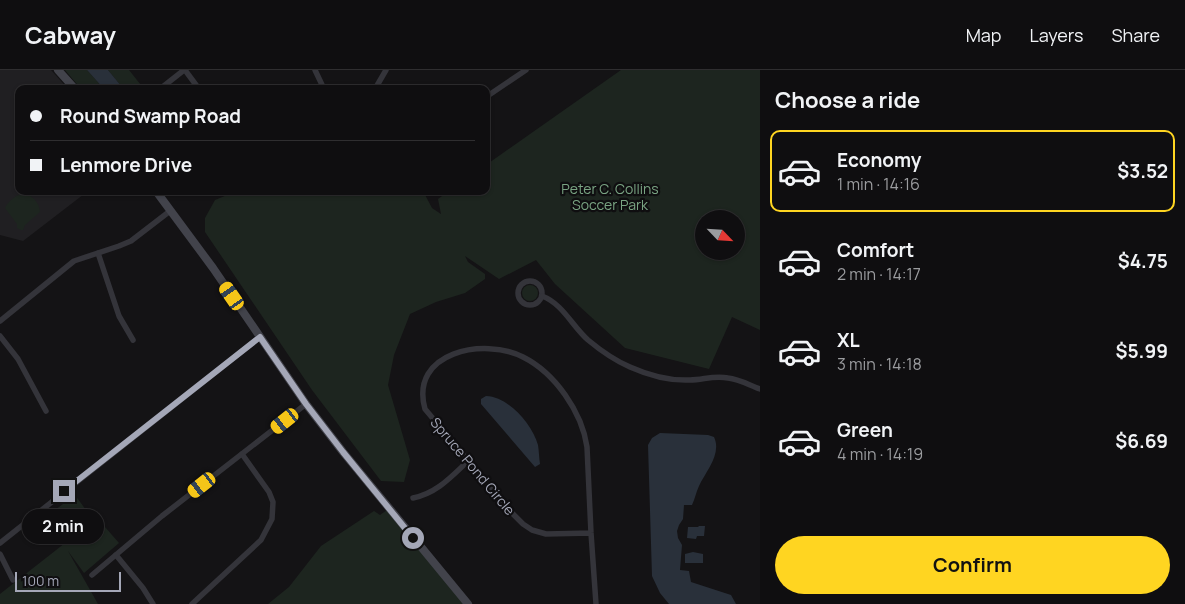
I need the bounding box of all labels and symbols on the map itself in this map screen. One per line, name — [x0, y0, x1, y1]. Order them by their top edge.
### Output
park label: Peter C. Collins Soccer Park — [561, 179, 659, 214]
north arrow — [695, 210, 745, 260]
car — [217, 279, 246, 313]
car — [268, 406, 301, 436]
street label: Spruce Pond Circle — [426, 413, 520, 519]
car — [185, 470, 218, 500]
route end — [53, 480, 75, 502]
callout: 2 min — [23, 508, 105, 544]
route start — [402, 527, 424, 549]
scale bar — [15, 569, 121, 592]

